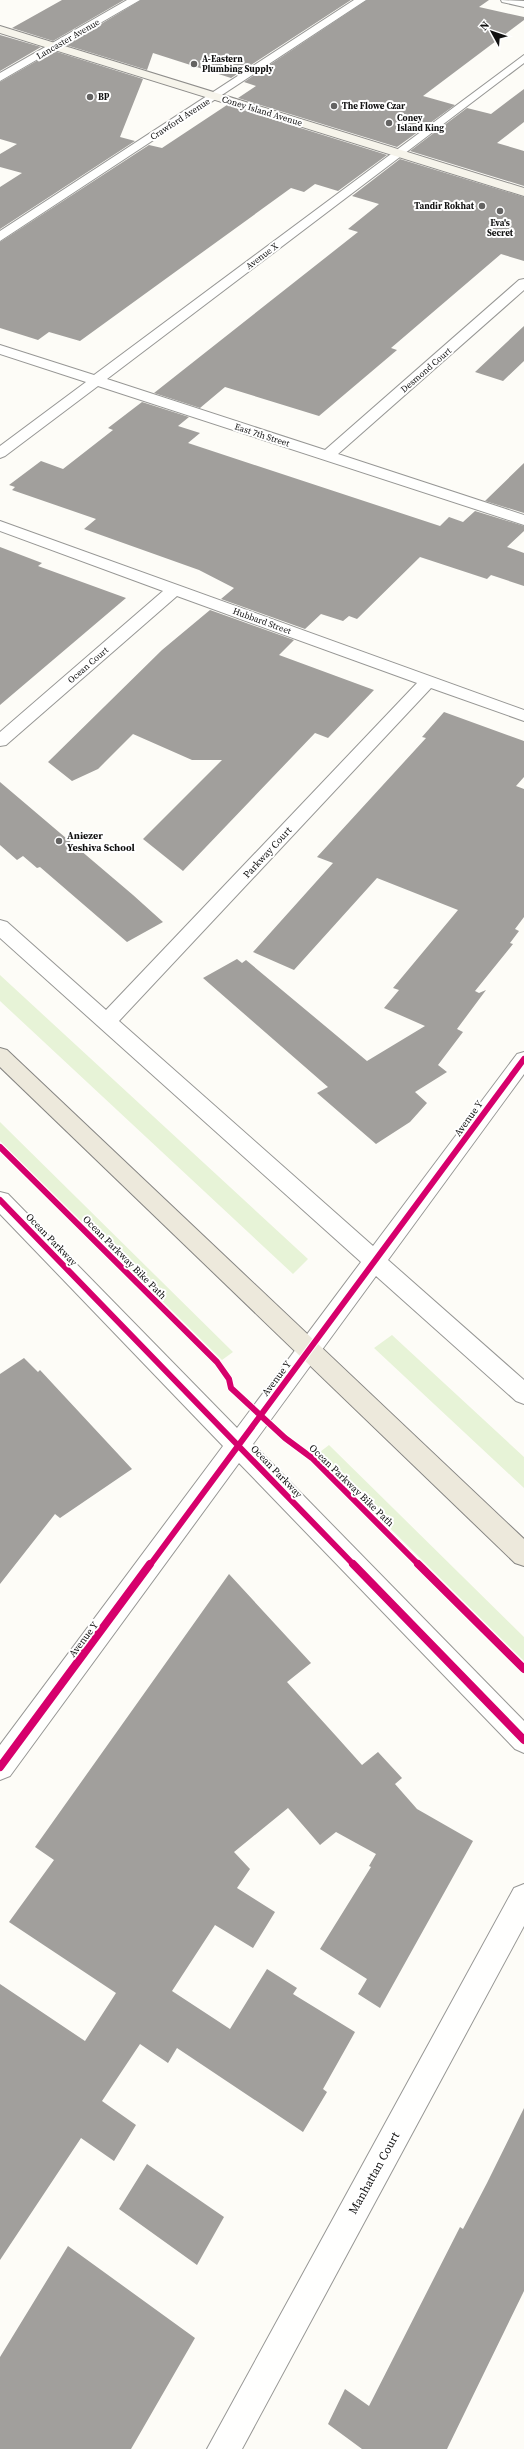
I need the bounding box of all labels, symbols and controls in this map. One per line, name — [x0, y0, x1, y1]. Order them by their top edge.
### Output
north arrow — [472, 12, 512, 52]
street label: Lancaster Avenue — [34, 16, 102, 62]
text: N — [476, 18, 493, 34]
place label: A-Eastern Plumbing Supply — [202, 53, 273, 75]
marker: A-Eastern Plumbing Supply — [189, 59, 199, 69]
place label: BP — [98, 91, 110, 103]
marker: BP — [85, 92, 95, 102]
street label: Coney Island Avenue — [220, 93, 304, 129]
street label: Crawford Avenue — [148, 95, 213, 143]
place label: The Flowe Czar — [342, 100, 406, 112]
marker: The Flowe Czar — [329, 101, 339, 111]
place label: Coney Island King — [397, 112, 444, 134]
marker: Coney Island King — [384, 118, 394, 128]
place label: Tandir Rokhat — [414, 200, 475, 212]
marker: Tandir Rokhat — [477, 201, 487, 211]
marker: Eva's Secret — [495, 206, 505, 216]
place label: Eva's Secret — [487, 217, 514, 239]
street label: Avenue X — [243, 240, 281, 272]
street label: Desmond Court — [398, 345, 454, 395]
street label: East 7th Street — [233, 420, 291, 450]
street label: Hubbard Street — [231, 605, 293, 637]
street label: Ocean Court — [65, 644, 111, 686]
street label: Parkway Court — [240, 823, 295, 881]
place label: Aniezer Yeshiva School — [67, 829, 135, 854]
marker: Aniezer Yeshiva School — [54, 836, 64, 846]
street label: Avenue Y — [451, 1097, 486, 1139]
street label: Ocean Parkway — [23, 1210, 81, 1269]
street label: Ocean Parkway Bike Path — [80, 1213, 169, 1302]
street label: Avenue Y — [259, 1357, 294, 1399]
street label: Ocean Parkway Bike Path — [306, 1441, 397, 1529]
street label: Ocean Parkway — [248, 1442, 306, 1501]
street label: Avenue Y — [66, 1618, 101, 1660]
street label: Manhattan Court — [345, 2129, 403, 2217]

